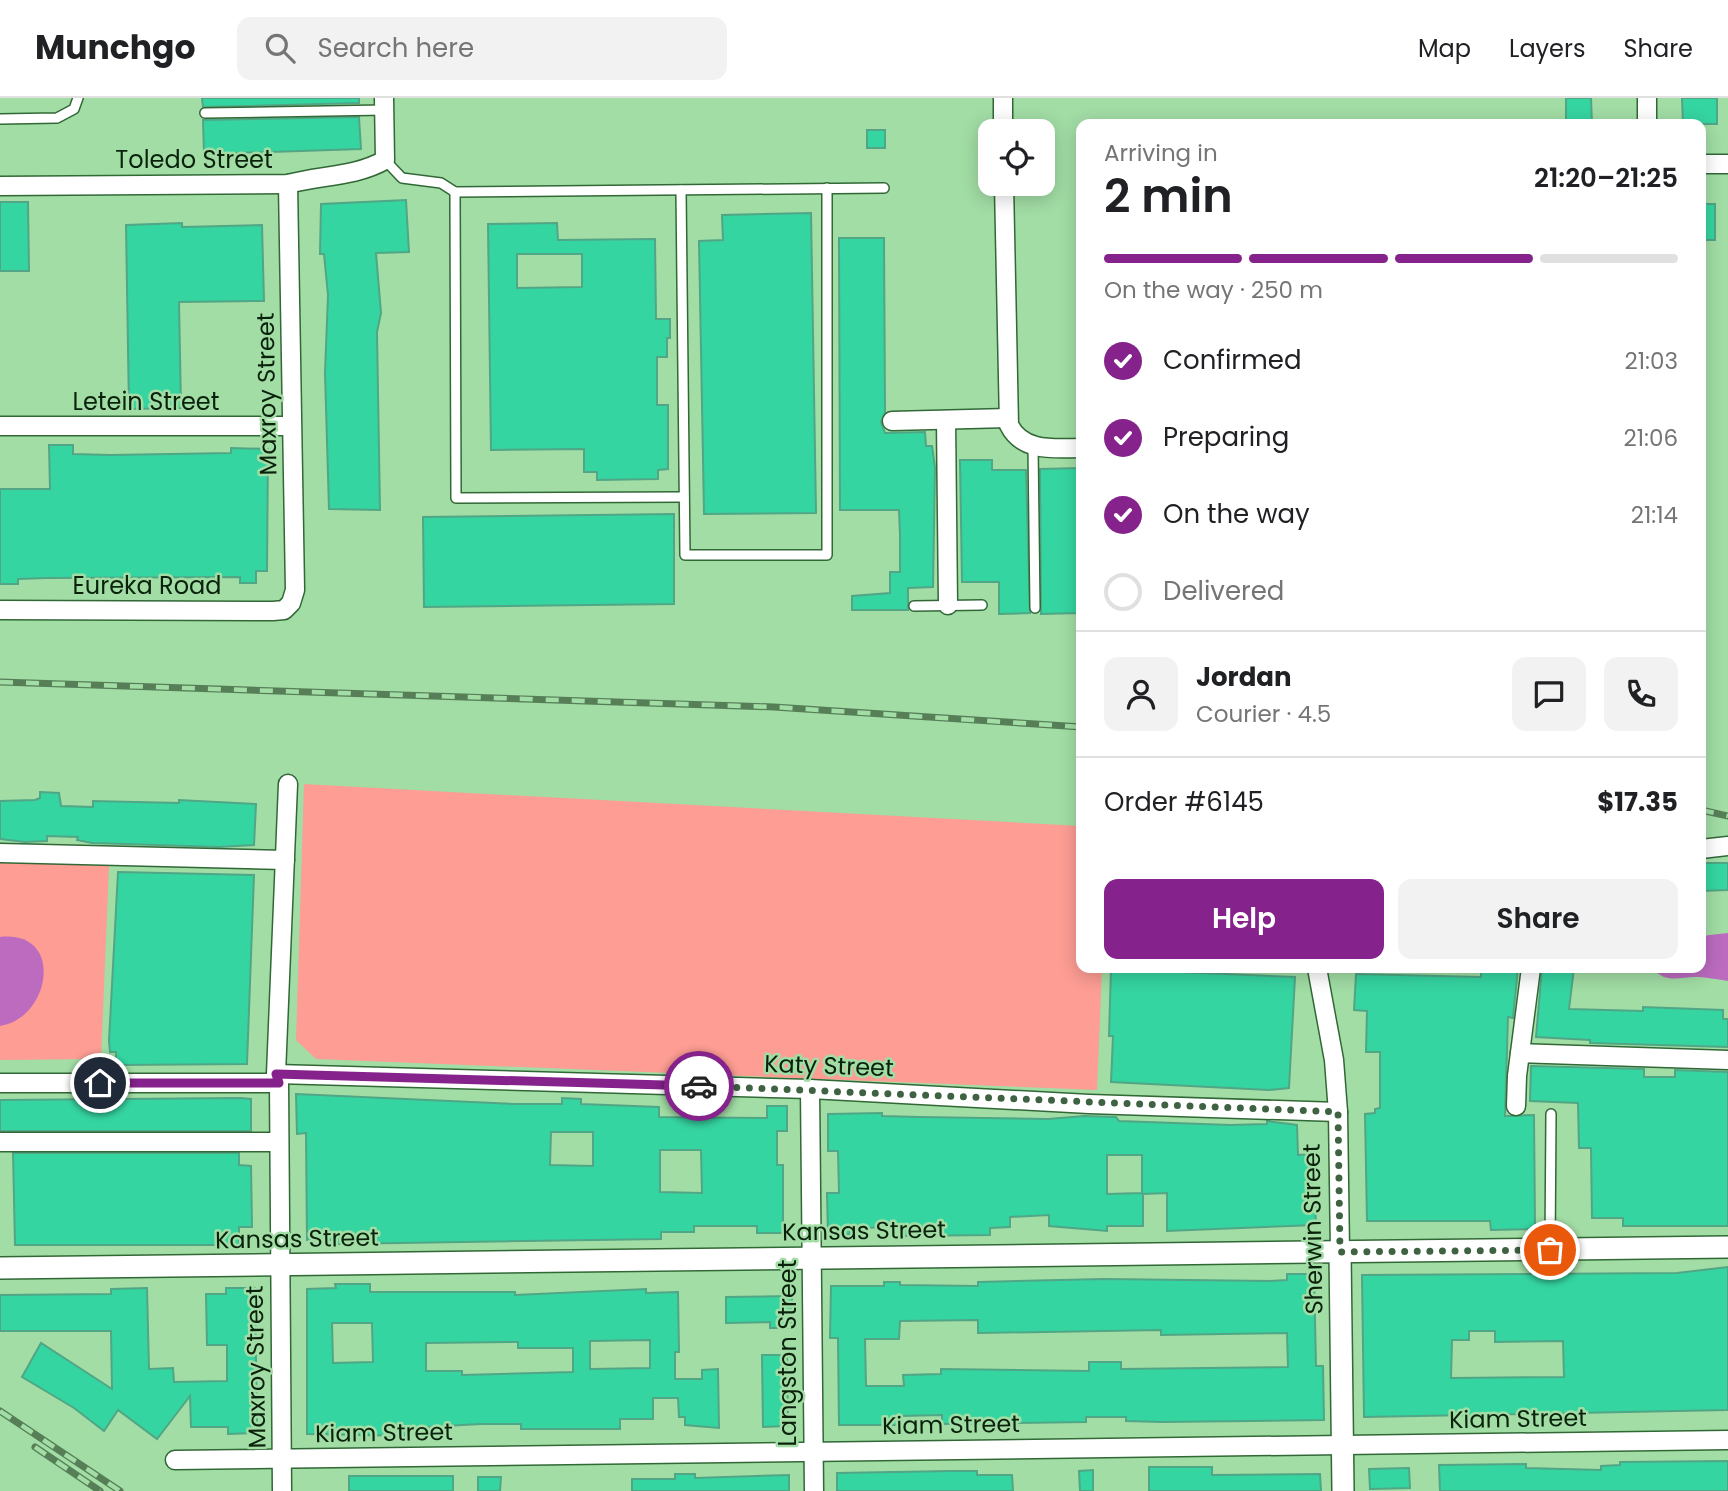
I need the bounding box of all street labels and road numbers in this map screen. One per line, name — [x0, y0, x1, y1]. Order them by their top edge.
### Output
street label: Toledo Street — [115, 143, 273, 176]
street label: Maxroy Street — [249, 312, 284, 476]
street label: Letein Street — [73, 385, 219, 418]
street label: Eureka Road — [73, 569, 221, 602]
street label: Katy Street — [764, 1047, 894, 1084]
street label: Sherwin Street — [1295, 1143, 1330, 1315]
street label: Kansas Street — [782, 1213, 946, 1248]
street label: Kansas Street — [215, 1221, 379, 1256]
street label: Langston Street — [771, 1260, 804, 1446]
street label: Maxroy Street — [238, 1285, 273, 1449]
street label: Kiam Street — [1449, 1401, 1587, 1436]
street label: Kiam Street — [882, 1407, 1020, 1442]
street label: Kiam Street — [315, 1415, 453, 1450]

